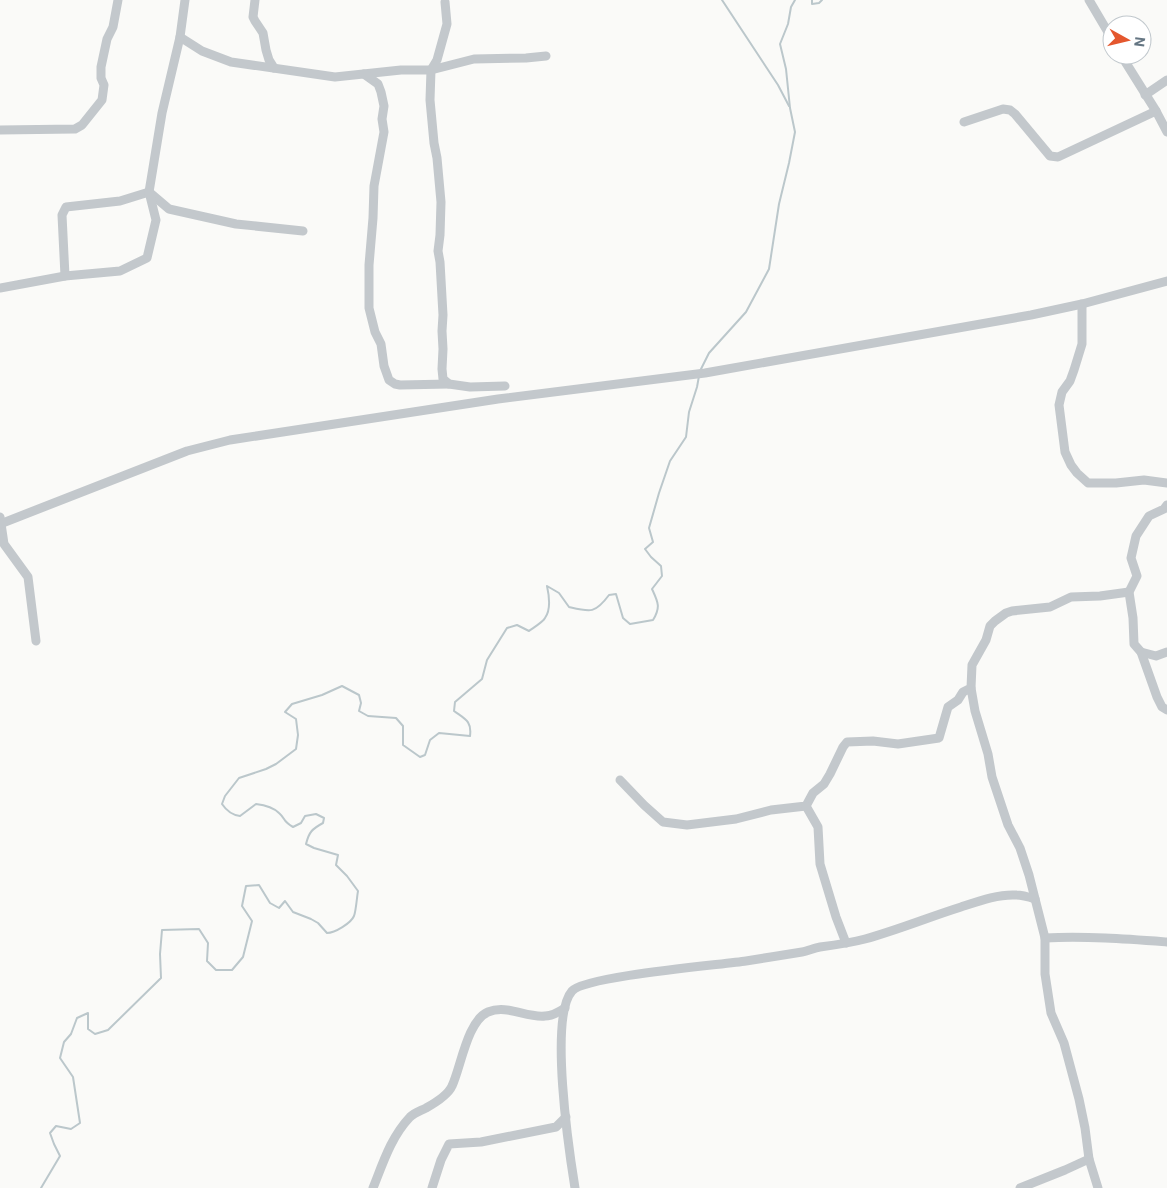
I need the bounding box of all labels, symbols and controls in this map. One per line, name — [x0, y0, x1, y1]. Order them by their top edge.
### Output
north arrow — [1102, 15, 1152, 65]
text: N — [1131, 36, 1148, 48]

